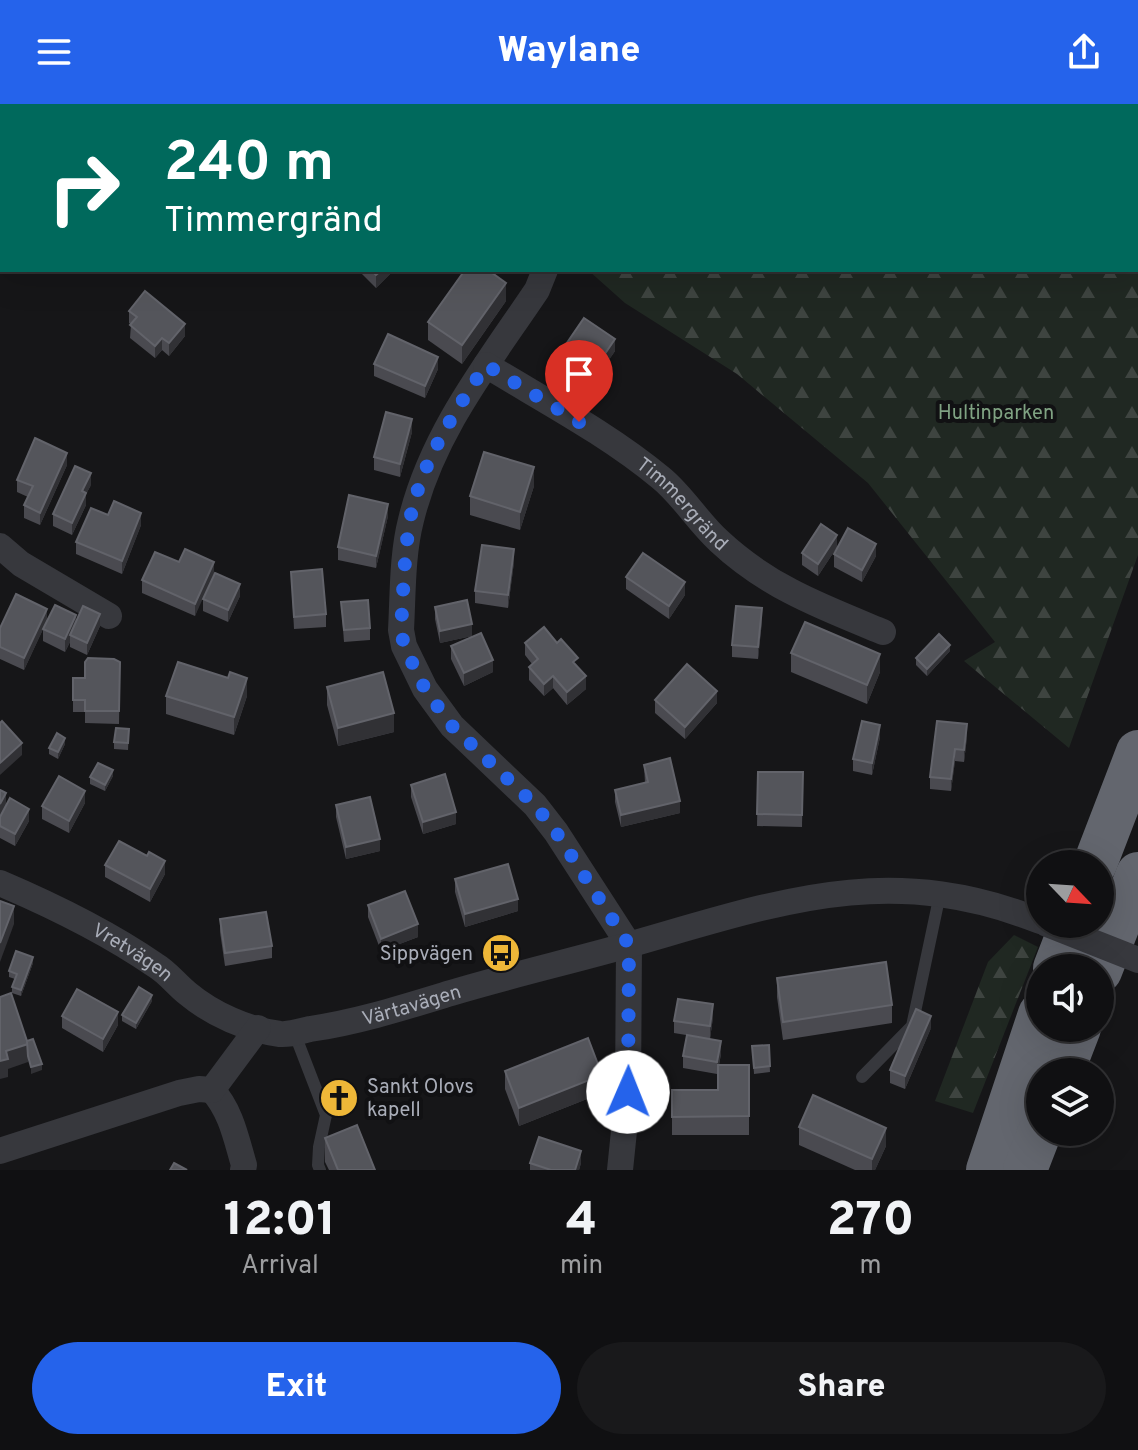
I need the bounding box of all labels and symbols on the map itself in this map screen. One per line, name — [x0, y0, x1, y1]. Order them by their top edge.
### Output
pin — [545, 340, 613, 422]
park label: Hultinparken — [938, 401, 1054, 427]
street label: Timmergränd — [630, 452, 733, 558]
north arrow — [1026, 850, 1114, 938]
street label: Vretvägen — [87, 918, 178, 988]
bus stop icon: Sippvägen — [480, 932, 522, 974]
place label: Sippvägen — [380, 942, 473, 968]
street label: Värtavägen — [360, 980, 465, 1033]
position arrow — [586, 1050, 670, 1134]
place label: Sankt Olovs kapell — [367, 1075, 474, 1124]
church icon: Sankt Olovs kapell — [318, 1077, 360, 1119]

